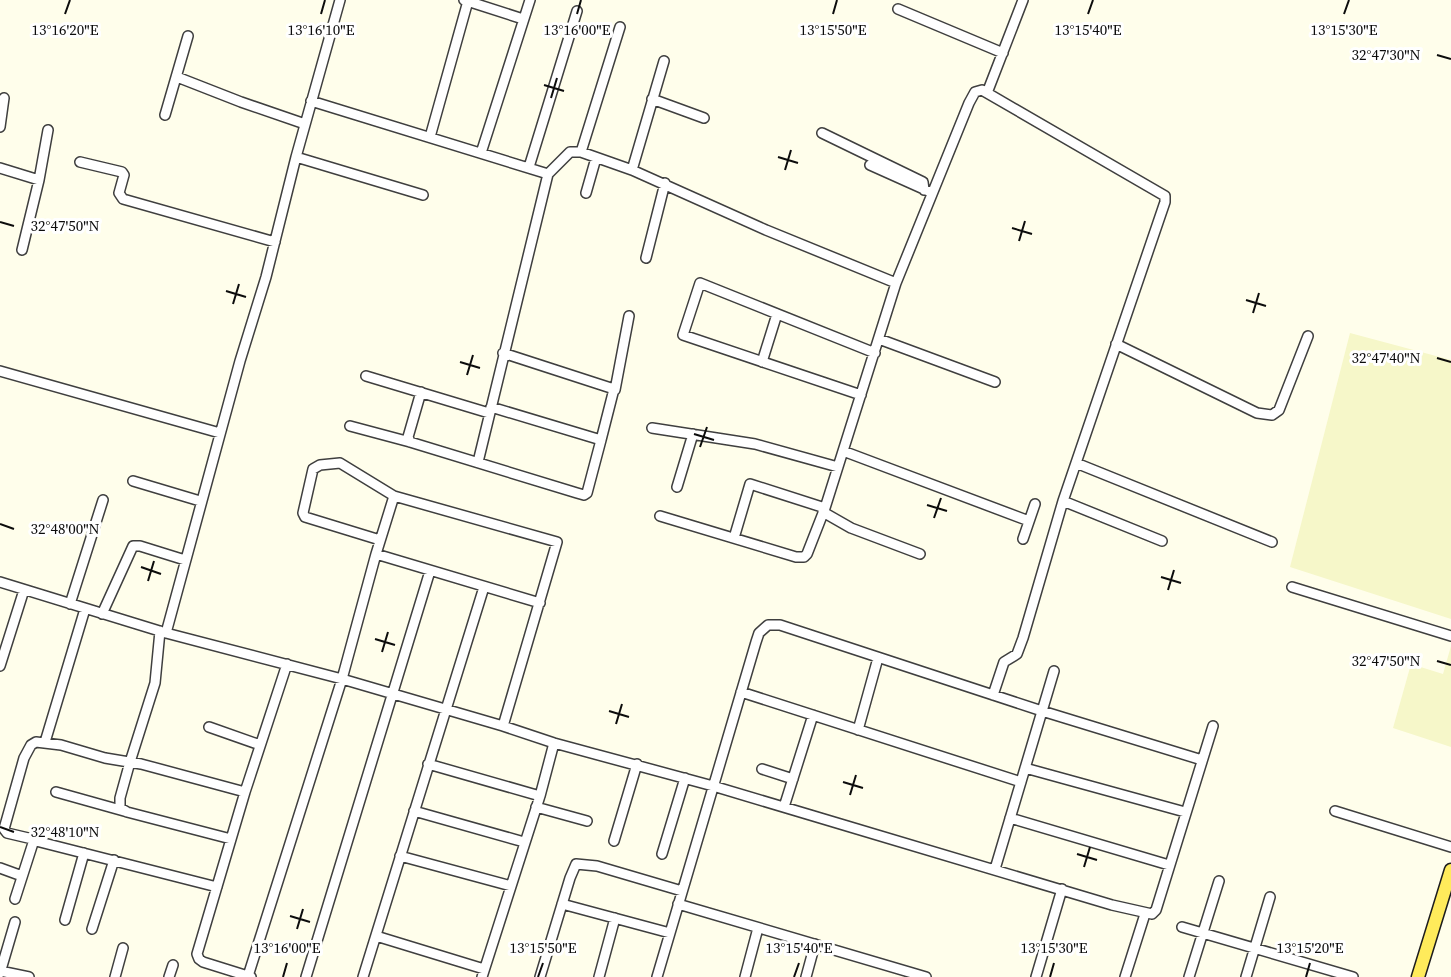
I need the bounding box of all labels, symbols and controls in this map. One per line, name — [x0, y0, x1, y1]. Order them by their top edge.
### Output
text: 13°16'20"E — [31, 19, 99, 40]
text: 13°16'10"E — [287, 19, 355, 40]
text: 13°16'00"E — [543, 19, 611, 40]
text: 13°15'50"E — [799, 19, 867, 40]
text: 13°15'40"E — [1054, 19, 1122, 40]
text: 13°15'30"E — [1310, 19, 1378, 40]
text: 32°47'30"N — [1351, 44, 1421, 65]
text: 32°47'50"N — [30, 215, 100, 236]
text: 32°47'40"N — [1351, 347, 1421, 368]
text: 32°48'00"N — [30, 518, 100, 539]
text: 32°47'50"N — [1351, 650, 1421, 671]
text: 32°48'10"N — [30, 821, 100, 842]
text: 13°16'00"E — [253, 937, 321, 958]
text: 13°15'50"E — [509, 937, 577, 958]
text: 13°15'40"E — [765, 937, 833, 958]
text: 13°15'30"E — [1020, 937, 1088, 958]
text: 13°15'20"E — [1276, 937, 1344, 958]

